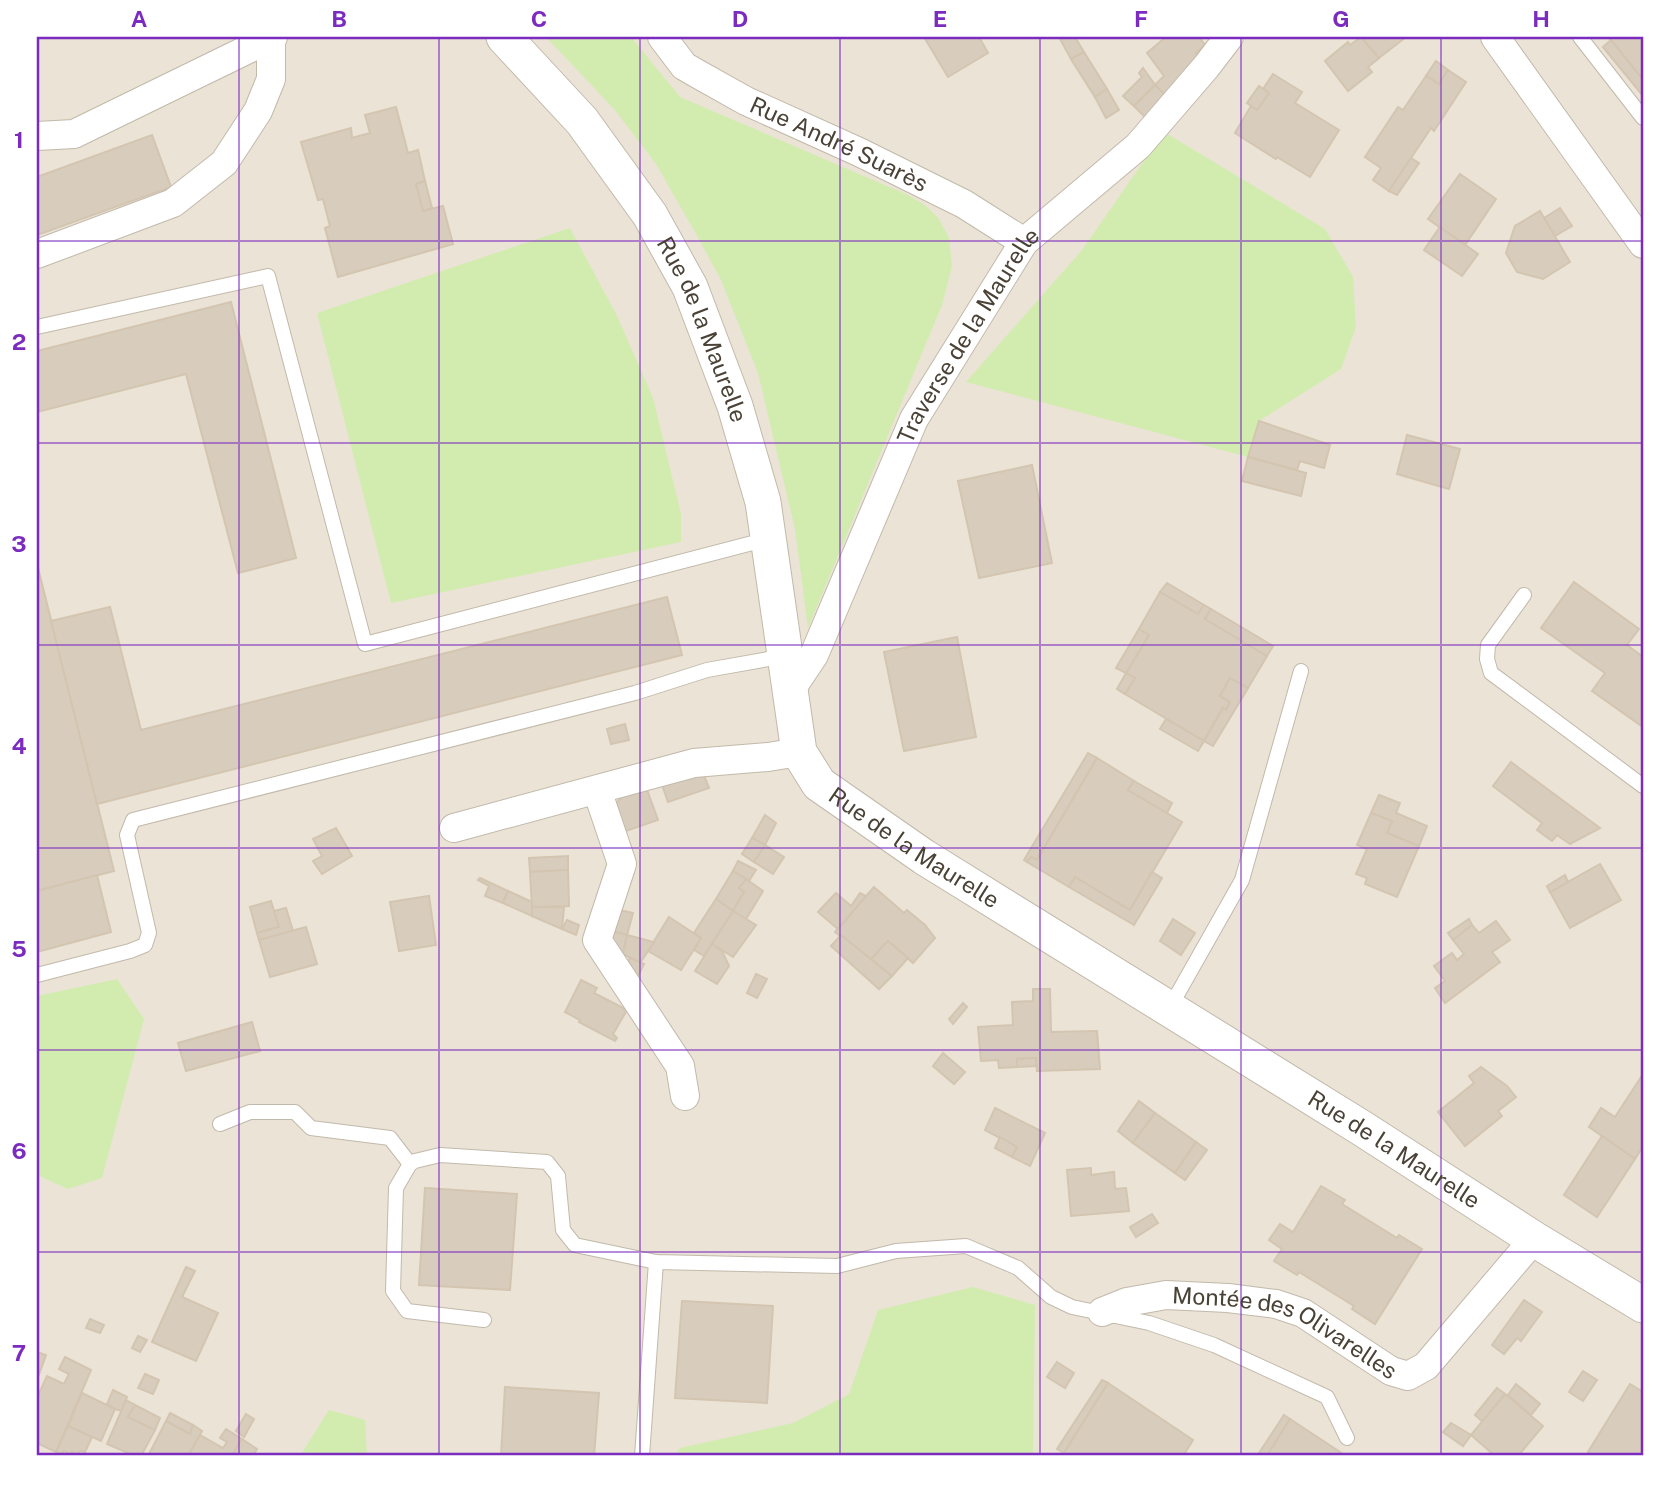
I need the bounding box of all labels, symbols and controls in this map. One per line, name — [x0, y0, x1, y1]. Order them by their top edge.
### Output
text: A — [131, 5, 148, 32]
text: B — [331, 5, 347, 32]
text: C — [531, 5, 547, 32]
text: D — [732, 5, 748, 32]
text: E — [933, 5, 947, 32]
text: F — [1134, 5, 1148, 32]
text: G — [1332, 5, 1350, 32]
text: H — [1532, 5, 1550, 32]
street label: Rue André Suarès — [746, 91, 932, 197]
text: 1 — [14, 126, 24, 153]
street label: Traverse de la Maurelle — [891, 221, 1044, 447]
street label: Rue de la Maurelle — [652, 232, 753, 425]
text: 2 — [12, 328, 26, 355]
text: 3 — [11, 530, 27, 557]
text: 4 — [11, 732, 27, 759]
street label: Rue de la Maurelle — [824, 781, 1004, 913]
text: 5 — [11, 935, 27, 962]
street label: Rue de la Maurelle — [1303, 1084, 1485, 1214]
text: 6 — [11, 1137, 27, 1164]
street label: Montée des Olivarelles — [1172, 1281, 1402, 1384]
text: 7 — [12, 1339, 26, 1366]

